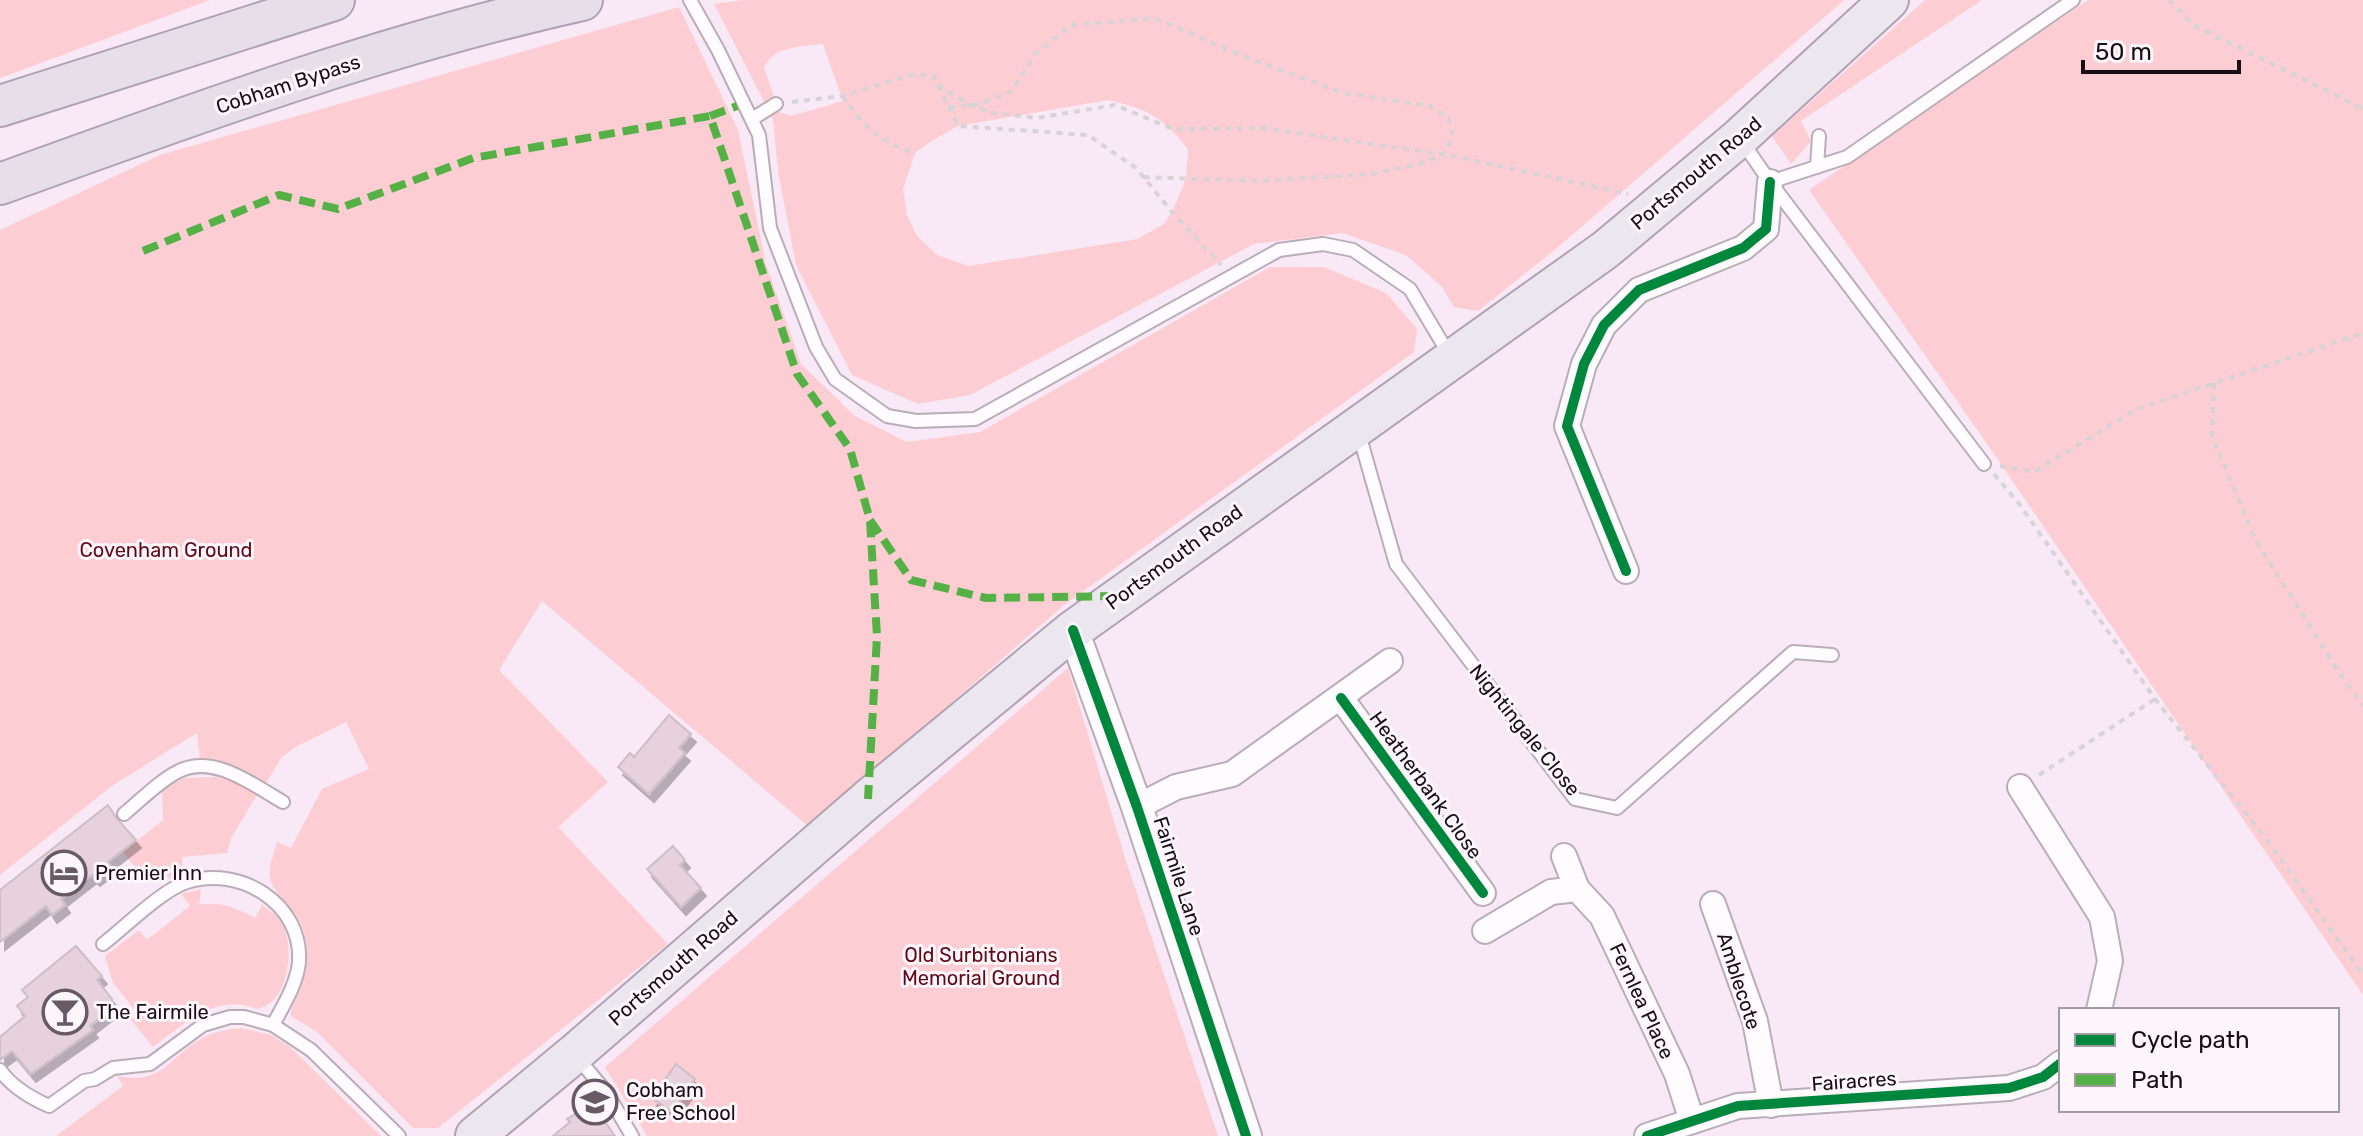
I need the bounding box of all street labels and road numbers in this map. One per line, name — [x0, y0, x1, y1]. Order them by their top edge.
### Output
street label: Cobham Bypass — [213, 49, 363, 119]
street label: Portsmouth Road — [1626, 111, 1766, 235]
street label: Portsmouth Road — [1101, 499, 1247, 615]
street label: Nightingale Close — [1465, 659, 1585, 801]
street label: Heatherbank Close — [1364, 707, 1488, 863]
street label: Fairmile Lane — [1148, 813, 1210, 939]
street label: Portsmouth Road — [603, 905, 743, 1031]
street label: Amblecote — [1712, 929, 1766, 1033]
street label: Fernlea Place — [1605, 939, 1679, 1063]
street label: Fairacres — [1811, 1066, 1897, 1096]

